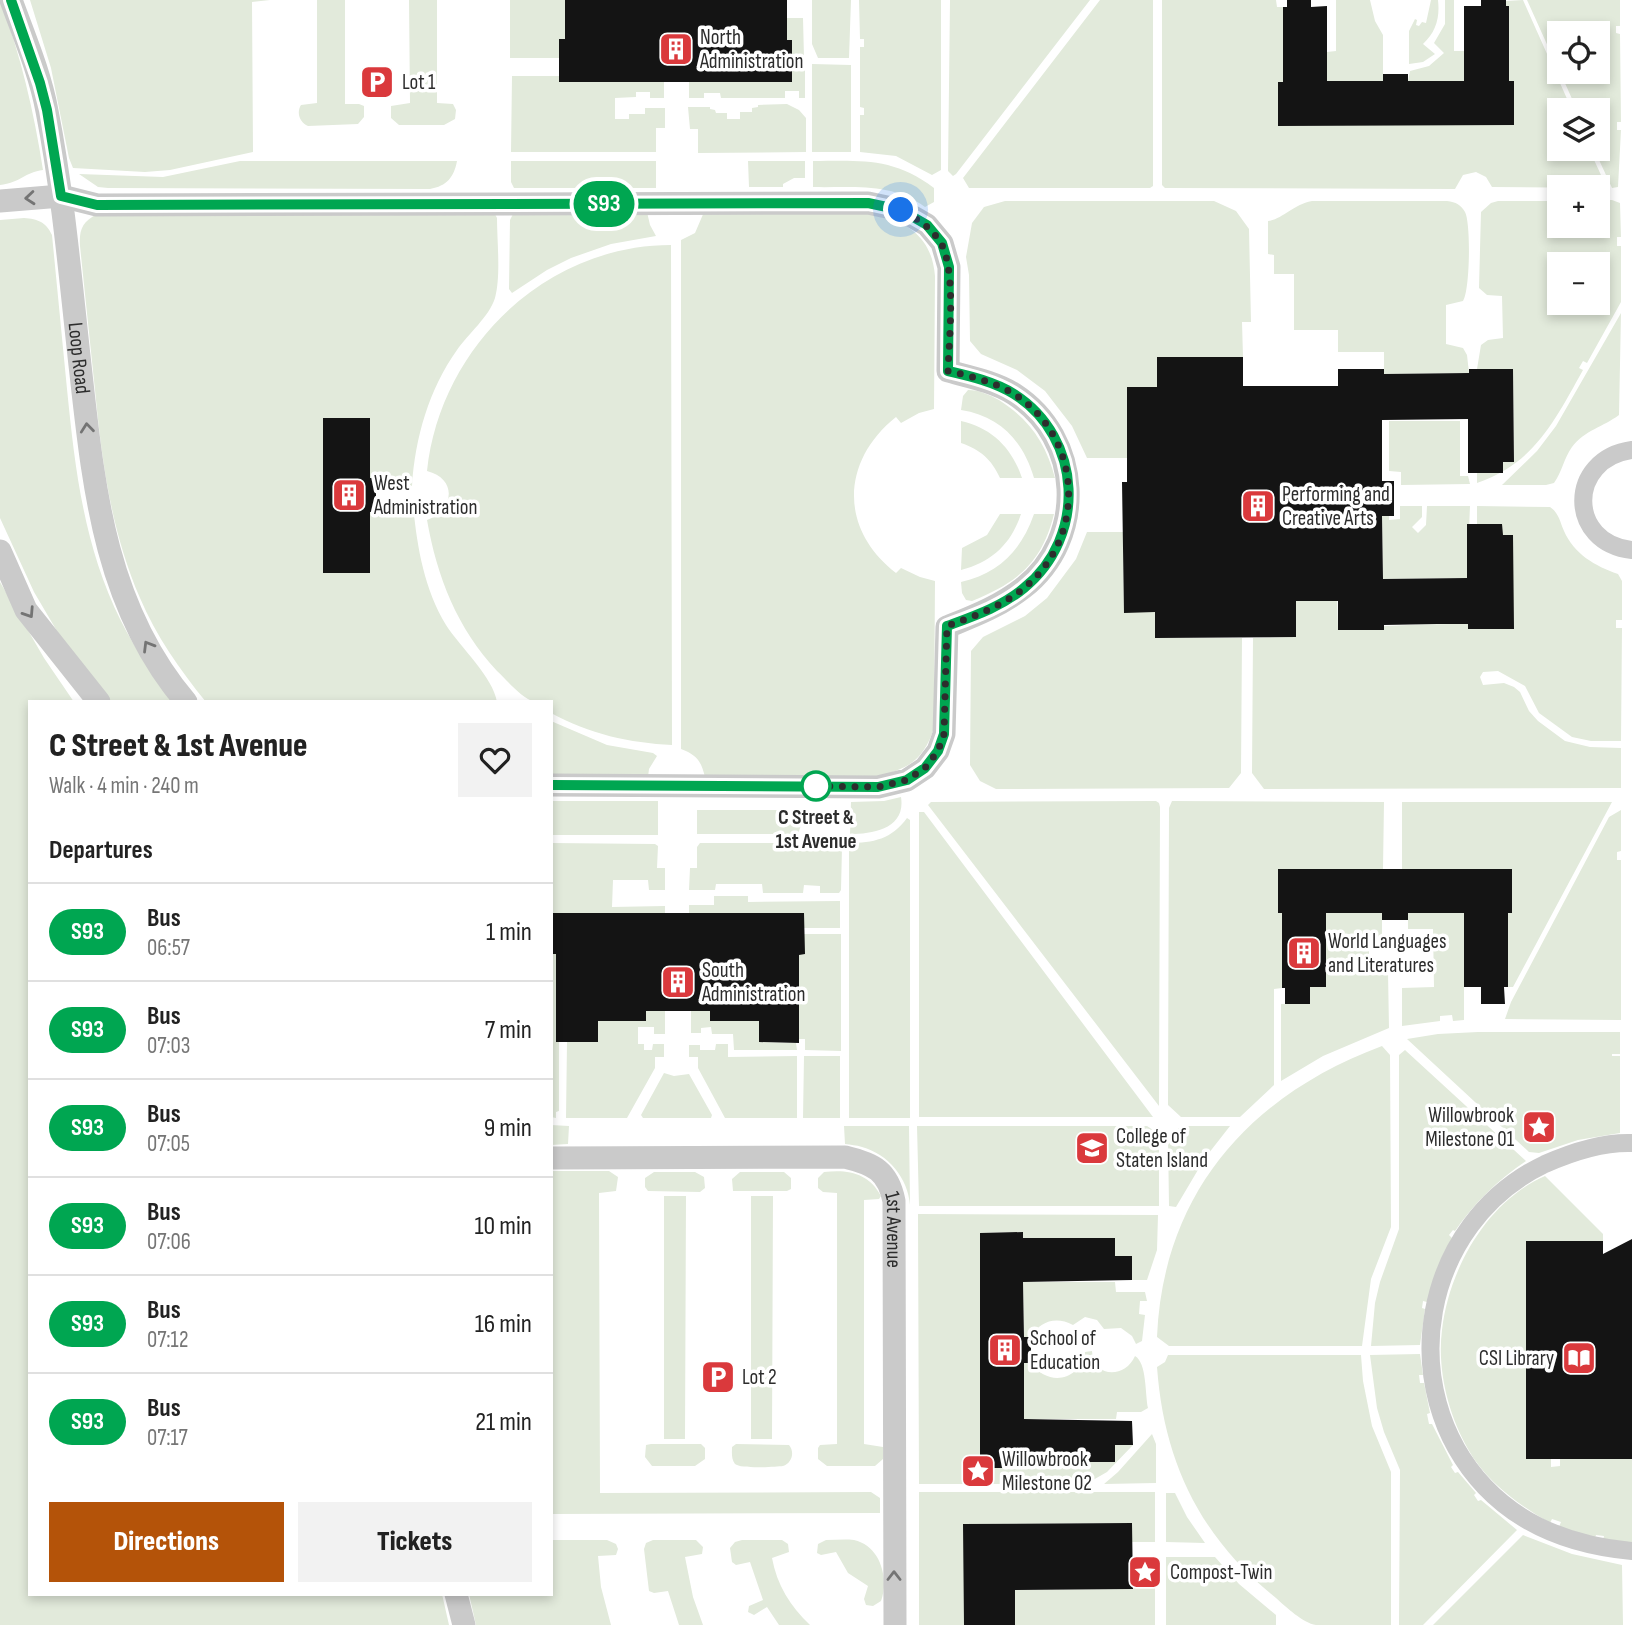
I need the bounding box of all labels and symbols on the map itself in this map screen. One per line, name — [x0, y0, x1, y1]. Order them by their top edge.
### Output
place label: North Administration — [699, 25, 803, 74]
building icon: North Administration — [657, 30, 695, 68]
parking icon: Lot 1 — [358, 63, 396, 101]
place label: Lot 1 — [402, 70, 436, 95]
line badge: S93 — [564, 181, 644, 227]
one-way arrow — [24, 190, 35, 205]
your location — [883, 192, 918, 227]
street label: Loop Road — [63, 321, 96, 395]
one-way arrow — [79, 423, 94, 434]
place label: West Administration — [373, 471, 477, 520]
building icon: West Administration — [330, 476, 368, 514]
place label: Performing and Creative Arts — [1282, 482, 1390, 531]
building icon: Performing and Creative Arts — [1239, 487, 1277, 525]
one-way arrow — [21, 605, 34, 618]
one-way arrow — [143, 640, 156, 653]
marker: C Street & 1st Avenue — [801, 771, 831, 801]
place label: C Street & 1st Avenue — [775, 805, 857, 854]
place label: World Languages and Literatures — [1328, 929, 1446, 978]
building icon: World Languages and Literatures — [1285, 934, 1323, 972]
place label: South Administration — [701, 958, 805, 1007]
building icon: South Administration — [659, 963, 697, 1001]
place label: Willowbrook Milestone 01 — [1425, 1103, 1515, 1152]
place icon: Willowbrook Milestone 01 — [1520, 1108, 1558, 1146]
place label: College of Staten Island — [1116, 1124, 1208, 1173]
school or university icon: College of Staten Island — [1073, 1129, 1111, 1167]
street label: 1st Avenue — [880, 1189, 907, 1268]
place label: School of Education — [1030, 1326, 1100, 1375]
building icon: School of Education — [986, 1331, 1024, 1369]
library icon: CSI Library — [1560, 1339, 1598, 1377]
place label: CSI Library — [1479, 1346, 1554, 1371]
parking icon: Lot 2 — [699, 1358, 737, 1396]
place label: Lot 2 — [742, 1365, 777, 1390]
place label: Willowbrook Milestone 02 — [1002, 1447, 1092, 1496]
place icon: Willowbrook Milestone 02 — [959, 1452, 997, 1490]
place icon: Compost-Twin — [1126, 1553, 1164, 1591]
place label: Compost-Twin — [1170, 1560, 1273, 1585]
one-way arrow — [886, 1570, 902, 1581]

